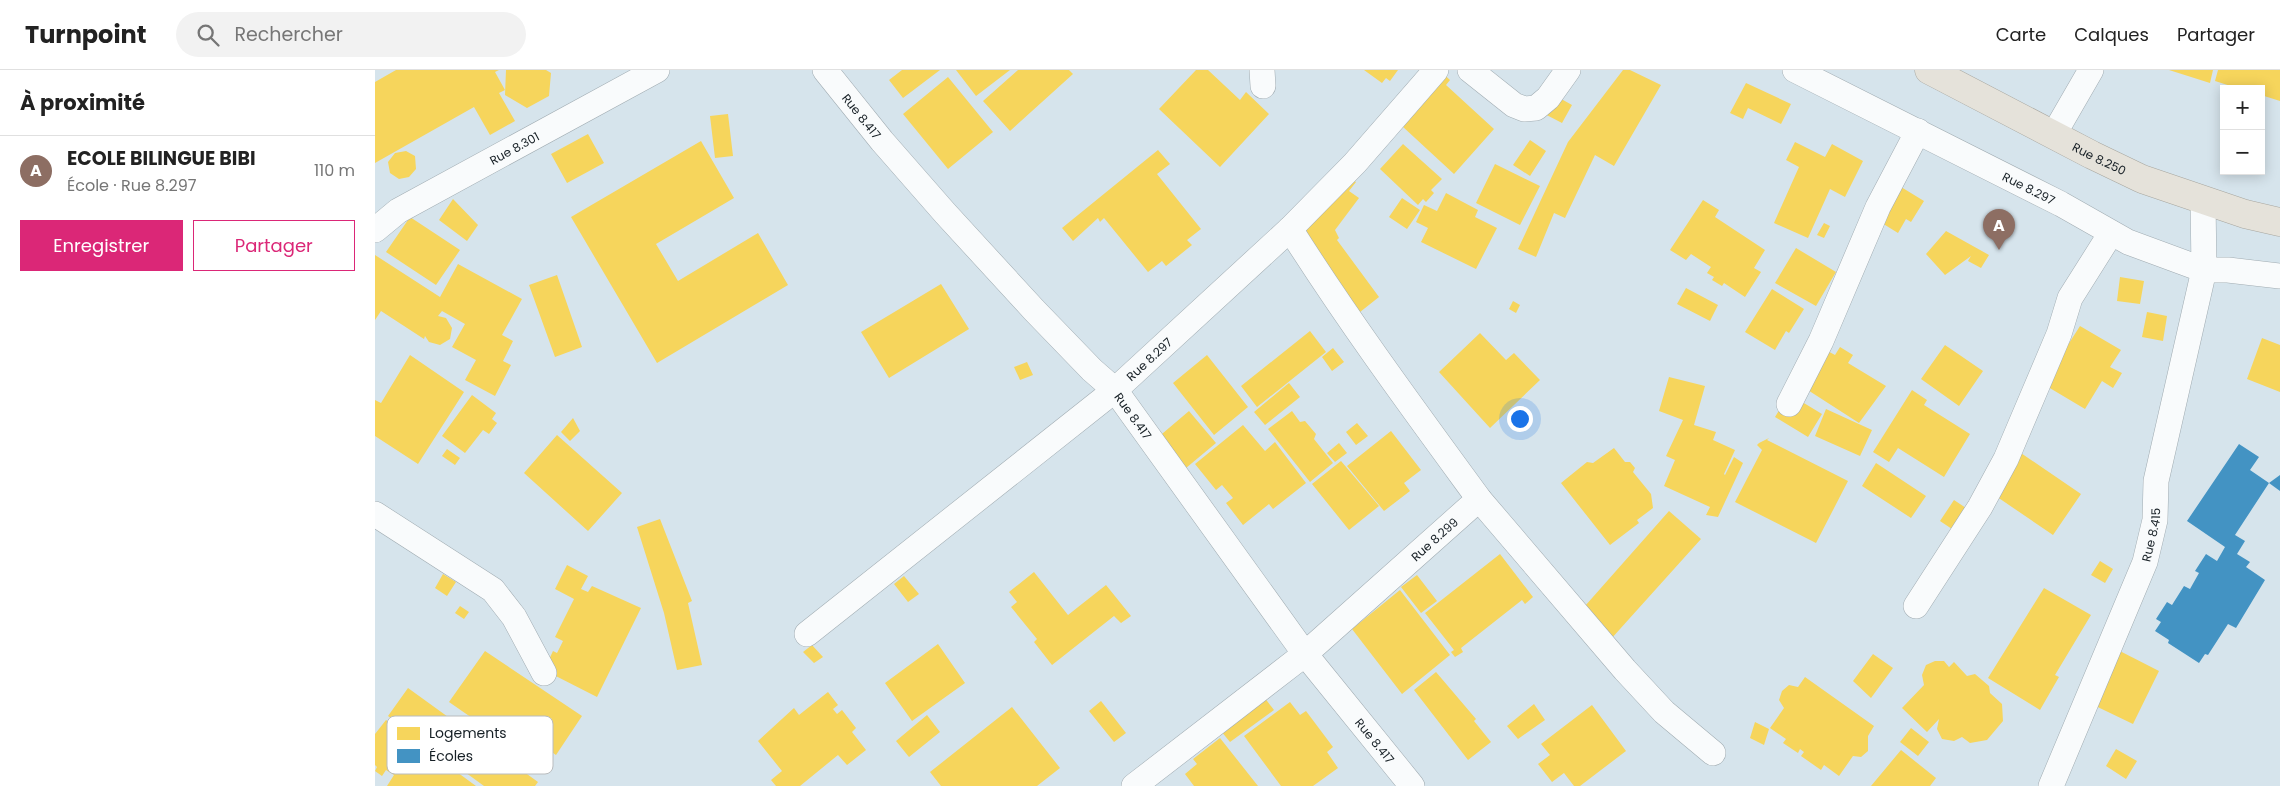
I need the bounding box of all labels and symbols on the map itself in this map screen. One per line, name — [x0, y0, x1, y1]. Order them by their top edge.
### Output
street label: Rue 8.417 — [838, 90, 886, 143]
street label: Rue 8.301 — [486, 127, 542, 168]
street label: Rue 8.250 — [2070, 138, 2129, 179]
street label: Rue 8.297 — [2000, 168, 2059, 208]
pin: A — [1983, 209, 2015, 250]
street label: Rue 8.297 — [1122, 333, 1176, 384]
street label: Rue 8.417 — [1111, 389, 1156, 443]
your location — [1507, 406, 1533, 432]
street label: Rue 8.415 — [2137, 508, 2164, 563]
street label: Rue 8.299 — [1407, 513, 1461, 565]
street label: Rue 8.417 — [1352, 714, 1399, 767]
legend — [387, 716, 553, 774]
text: Logements — [429, 723, 507, 743]
text: Écoles — [429, 746, 473, 766]

